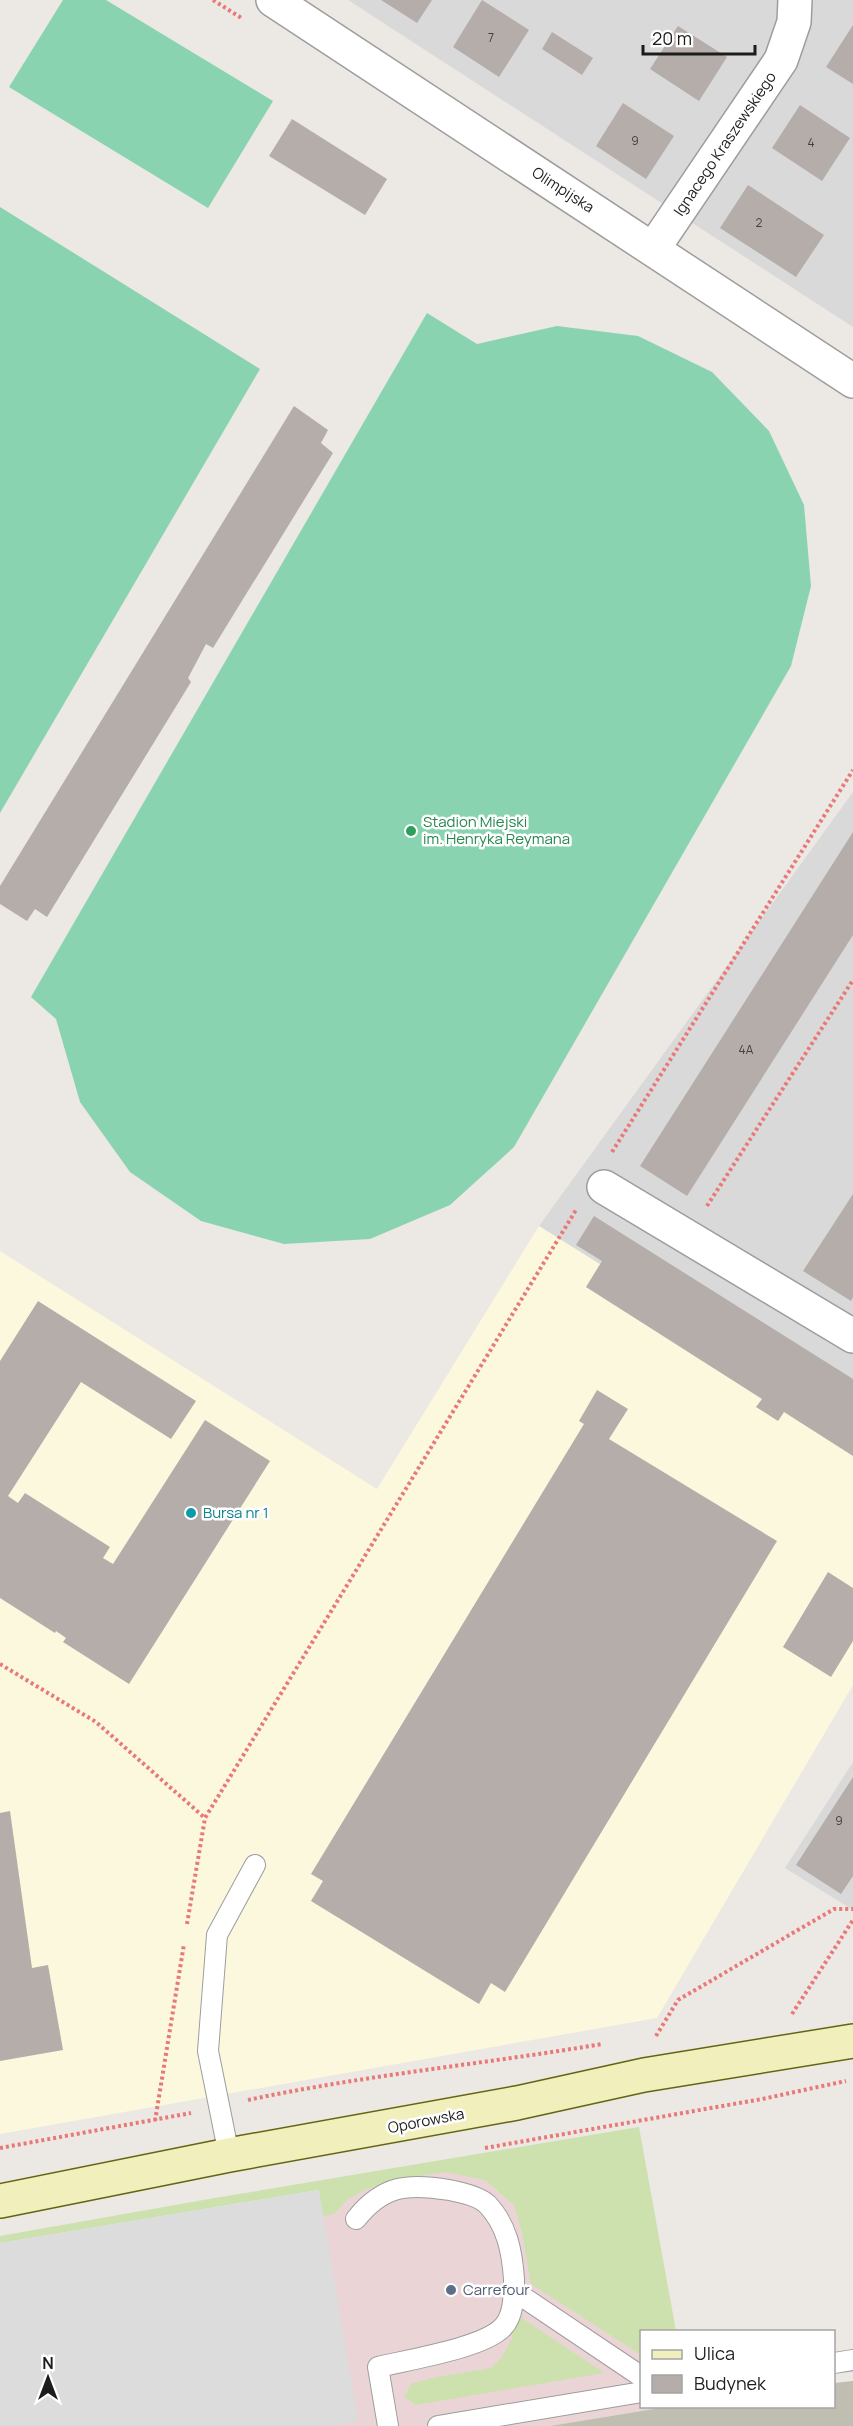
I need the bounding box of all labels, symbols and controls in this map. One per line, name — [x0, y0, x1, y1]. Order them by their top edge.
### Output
scale bar — [643, 18, 756, 56]
text: 20 m — [652, 26, 692, 50]
house number: 7 — [488, 29, 494, 46]
street label: Ignacego Kraszewskiego — [668, 67, 781, 220]
house number: 9 — [631, 132, 639, 149]
house number: 4 — [807, 134, 815, 151]
street label: Olimpijska — [528, 162, 599, 218]
house number: 2 — [756, 214, 763, 231]
place label: Stadion Miejski im. Henryka Reymana — [423, 811, 570, 849]
marker: Stadion Miejski im. Henryka Reymana — [404, 824, 418, 838]
house number: 4A — [739, 1041, 754, 1058]
place label: Bursa nr 1 — [203, 1502, 269, 1523]
marker: Bursa nr 1 — [184, 1506, 198, 1520]
house number: 9 — [835, 1812, 843, 1829]
street label: Oporowska — [386, 2103, 466, 2138]
place label: Carrefour — [463, 2279, 530, 2300]
marker: Carrefour — [444, 2283, 458, 2297]
legend — [640, 2330, 835, 2408]
text: Ulica — [694, 2341, 735, 2365]
north arrow — [18, 2348, 78, 2408]
text: N — [42, 2352, 54, 2374]
text: Budynek — [694, 2371, 767, 2395]

